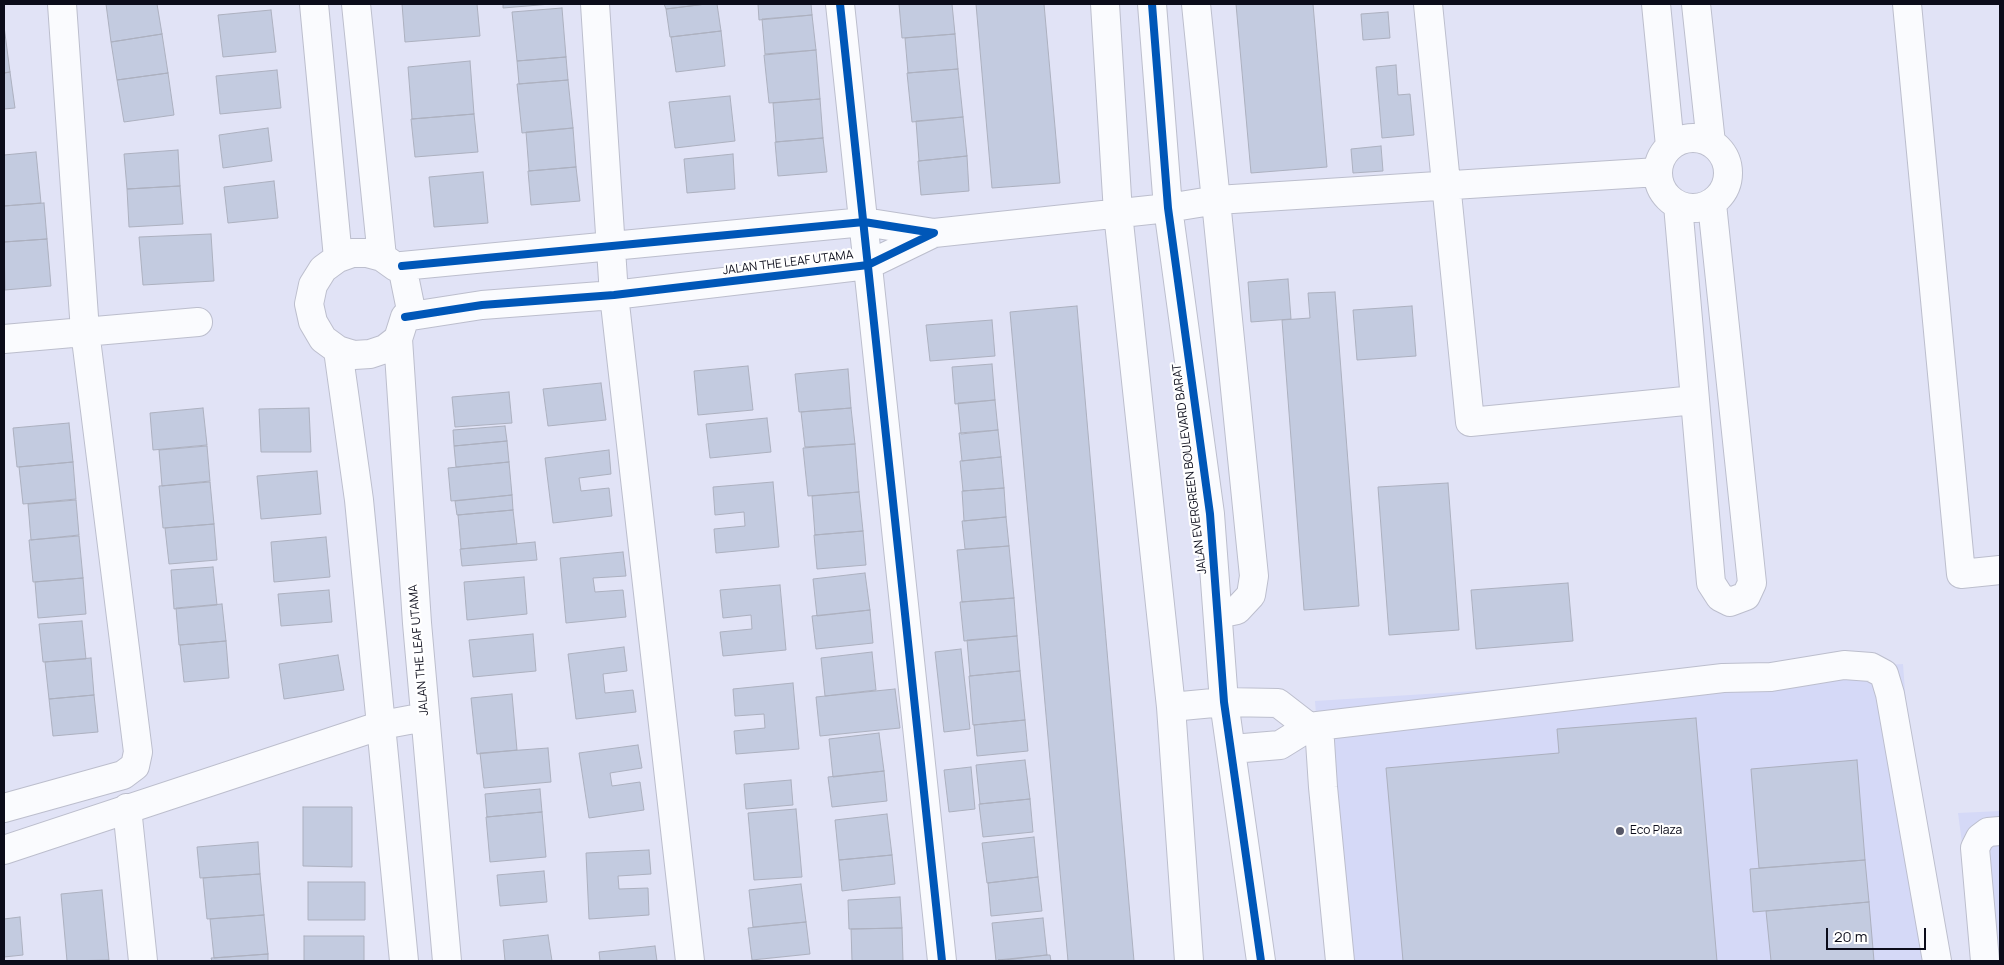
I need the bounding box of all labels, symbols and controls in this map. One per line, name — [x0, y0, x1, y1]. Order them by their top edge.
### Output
street label: JALAN THE LEAF UTAMA — [722, 248, 854, 278]
street label: JALAN EVERGREEN BOULEVARD BARAT — [1170, 363, 1210, 575]
street label: JALAN THE LEAF UTAMA — [406, 584, 432, 716]
place label: Eco Plaza — [1630, 824, 1682, 838]
marker: Eco Plaza — [1614, 825, 1626, 837]
scale bar — [1829, 918, 1929, 950]
text: 20 m — [1834, 926, 1867, 947]

